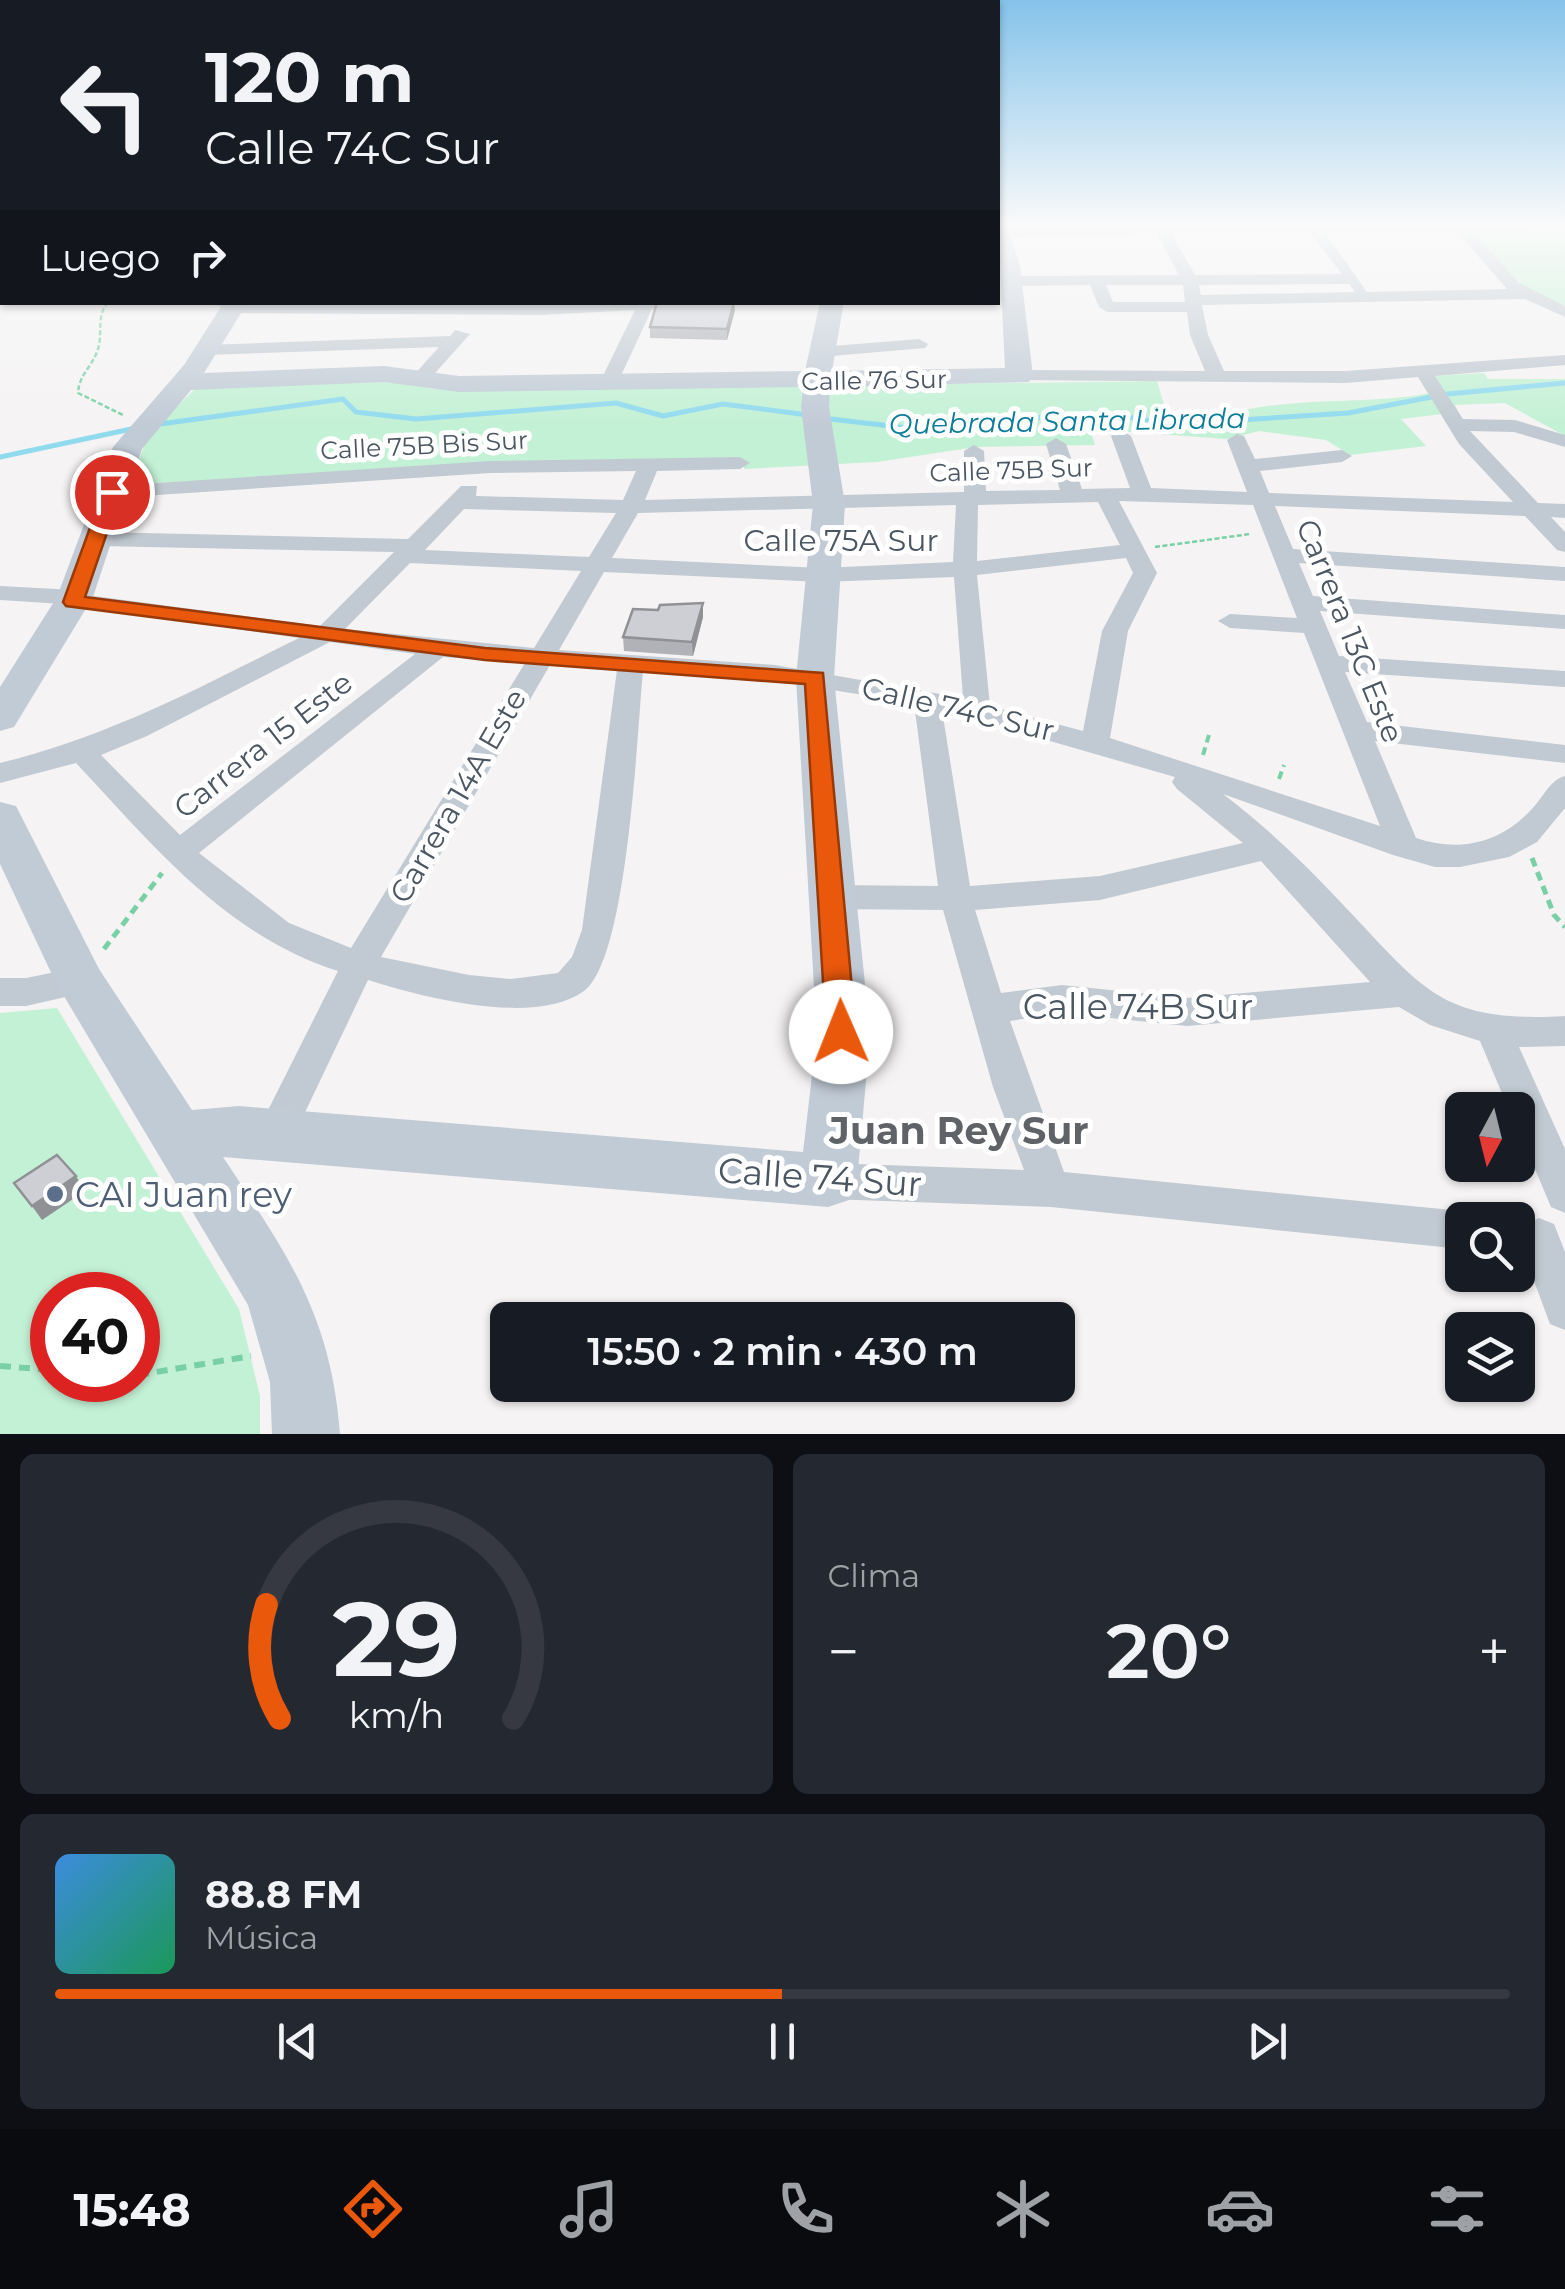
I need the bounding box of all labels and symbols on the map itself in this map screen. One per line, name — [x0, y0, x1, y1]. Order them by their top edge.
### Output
street label: Calle 76 Sur — [801, 364, 947, 396]
water label: Quebrada Santa Librada — [888, 401, 1246, 441]
street label: Calle 75B Bis Sur — [319, 425, 529, 465]
pin — [70, 450, 155, 535]
street label: Calle 75B Sur — [929, 452, 1093, 488]
street label: Carrera 13C Este — [1288, 514, 1412, 748]
street label: Calle 75A Sur — [744, 522, 938, 559]
street label: Carrera 15 Este — [166, 664, 360, 826]
street label: Calle 74C Sur — [858, 669, 1058, 749]
street label: Carrera 14A Este — [382, 682, 534, 910]
position arrow — [789, 980, 893, 1084]
street label: Calle 74B Sur — [1023, 985, 1253, 1028]
north arrow — [1445, 1092, 1535, 1182]
district label: Juan Rey Sur — [828, 1107, 1089, 1154]
street label: Calle 74 Sur — [717, 1148, 923, 1206]
place label: CAI Juan rey — [75, 1173, 292, 1216]
marker: CAI Juan rey — [44, 1183, 66, 1205]
speed limit sign: 40 — [30, 1272, 160, 1402]

